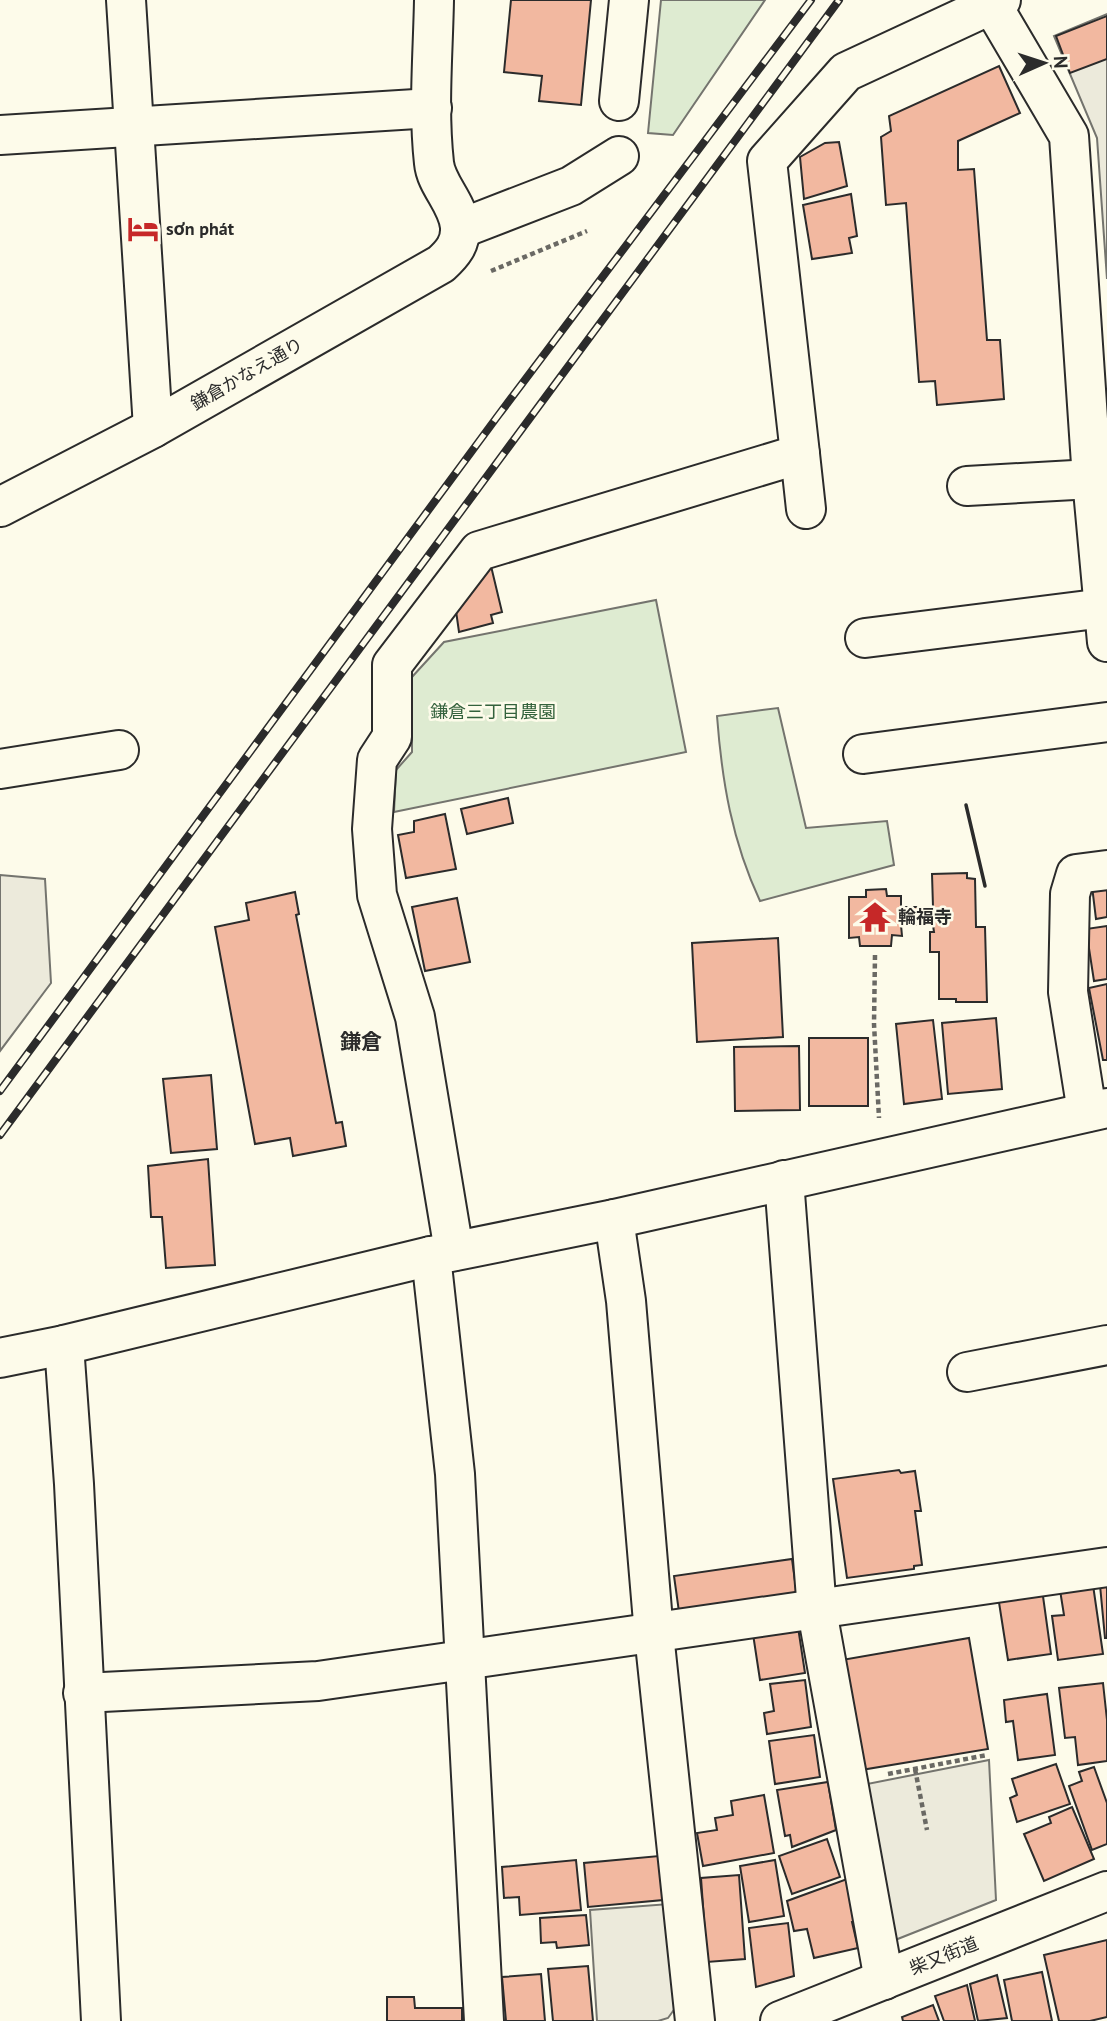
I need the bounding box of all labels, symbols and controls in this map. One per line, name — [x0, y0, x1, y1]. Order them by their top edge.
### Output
north arrow — [1009, 28, 1079, 98]
text: N — [1049, 55, 1073, 69]
hotel icon: sơn phát — [126, 212, 160, 246]
place label: sơn phát — [166, 217, 235, 240]
street label: 鎌倉かなえ通り — [186, 332, 307, 415]
park label: 鎌倉三丁目農園 — [430, 700, 556, 723]
temple icon: 輪福寺 — [858, 900, 892, 934]
place label: 輪福寺 — [898, 905, 952, 928]
district label: 鎌倉 — [340, 1028, 382, 1055]
street label: 柴又街道 — [906, 1931, 981, 1980]

